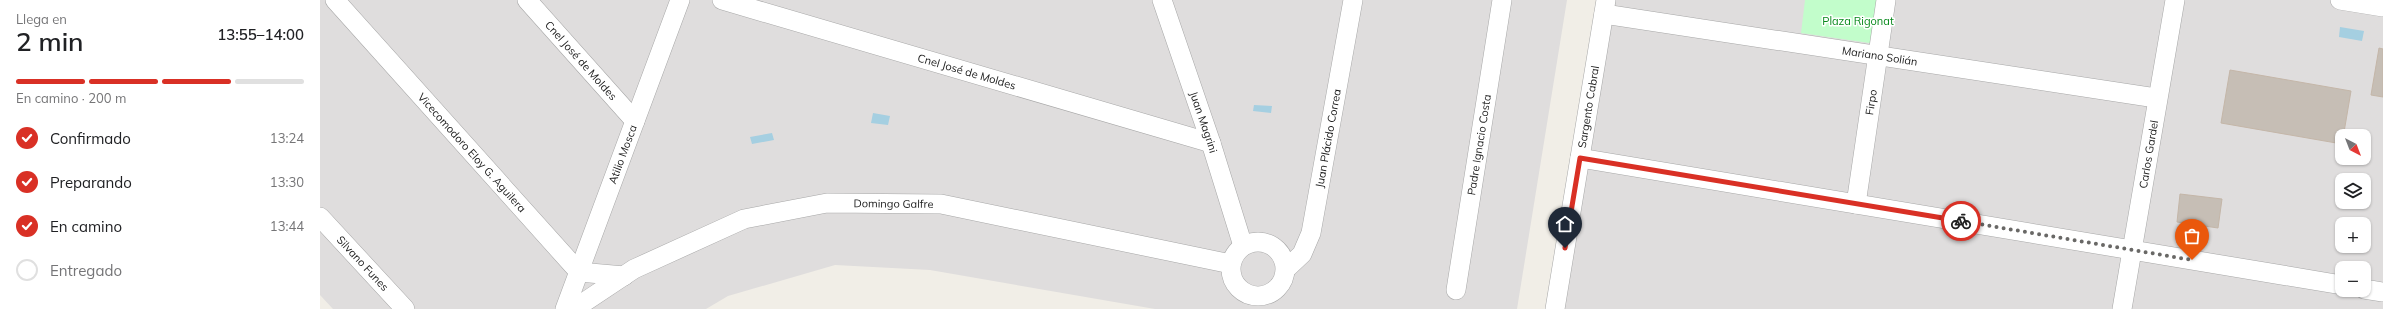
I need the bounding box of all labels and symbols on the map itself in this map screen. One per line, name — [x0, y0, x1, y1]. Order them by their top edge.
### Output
park label: Plaza Rigonat — [1822, 14, 1894, 28]
street label: Cnel José de Moldes — [542, 18, 620, 103]
street label: Mariano Solián — [1841, 43, 1919, 69]
street label: Cnel José de Moldes — [916, 51, 1017, 93]
street label: Sargento Cabral — [1575, 65, 1602, 149]
street label: Juan Plácido Correa — [1312, 88, 1344, 189]
street label: Firpo — [1862, 88, 1880, 116]
street label: Juan Magrini — [1187, 89, 1221, 155]
street label: Vicecomodoro Eloy G. Aguilera — [415, 90, 529, 215]
street label: Padre Ignacio Costa — [1464, 93, 1494, 196]
street label: Carlos Gardel — [2136, 119, 2161, 189]
street label: Atilio Mosca — [605, 123, 640, 186]
north arrow — [2335, 129, 2371, 165]
street label: Domingo Galfre — [853, 196, 934, 211]
courier — [1941, 201, 1981, 241]
pin — [1548, 207, 1582, 248]
pin — [2175, 219, 2209, 260]
street label: Silvano Funes — [334, 233, 392, 294]

